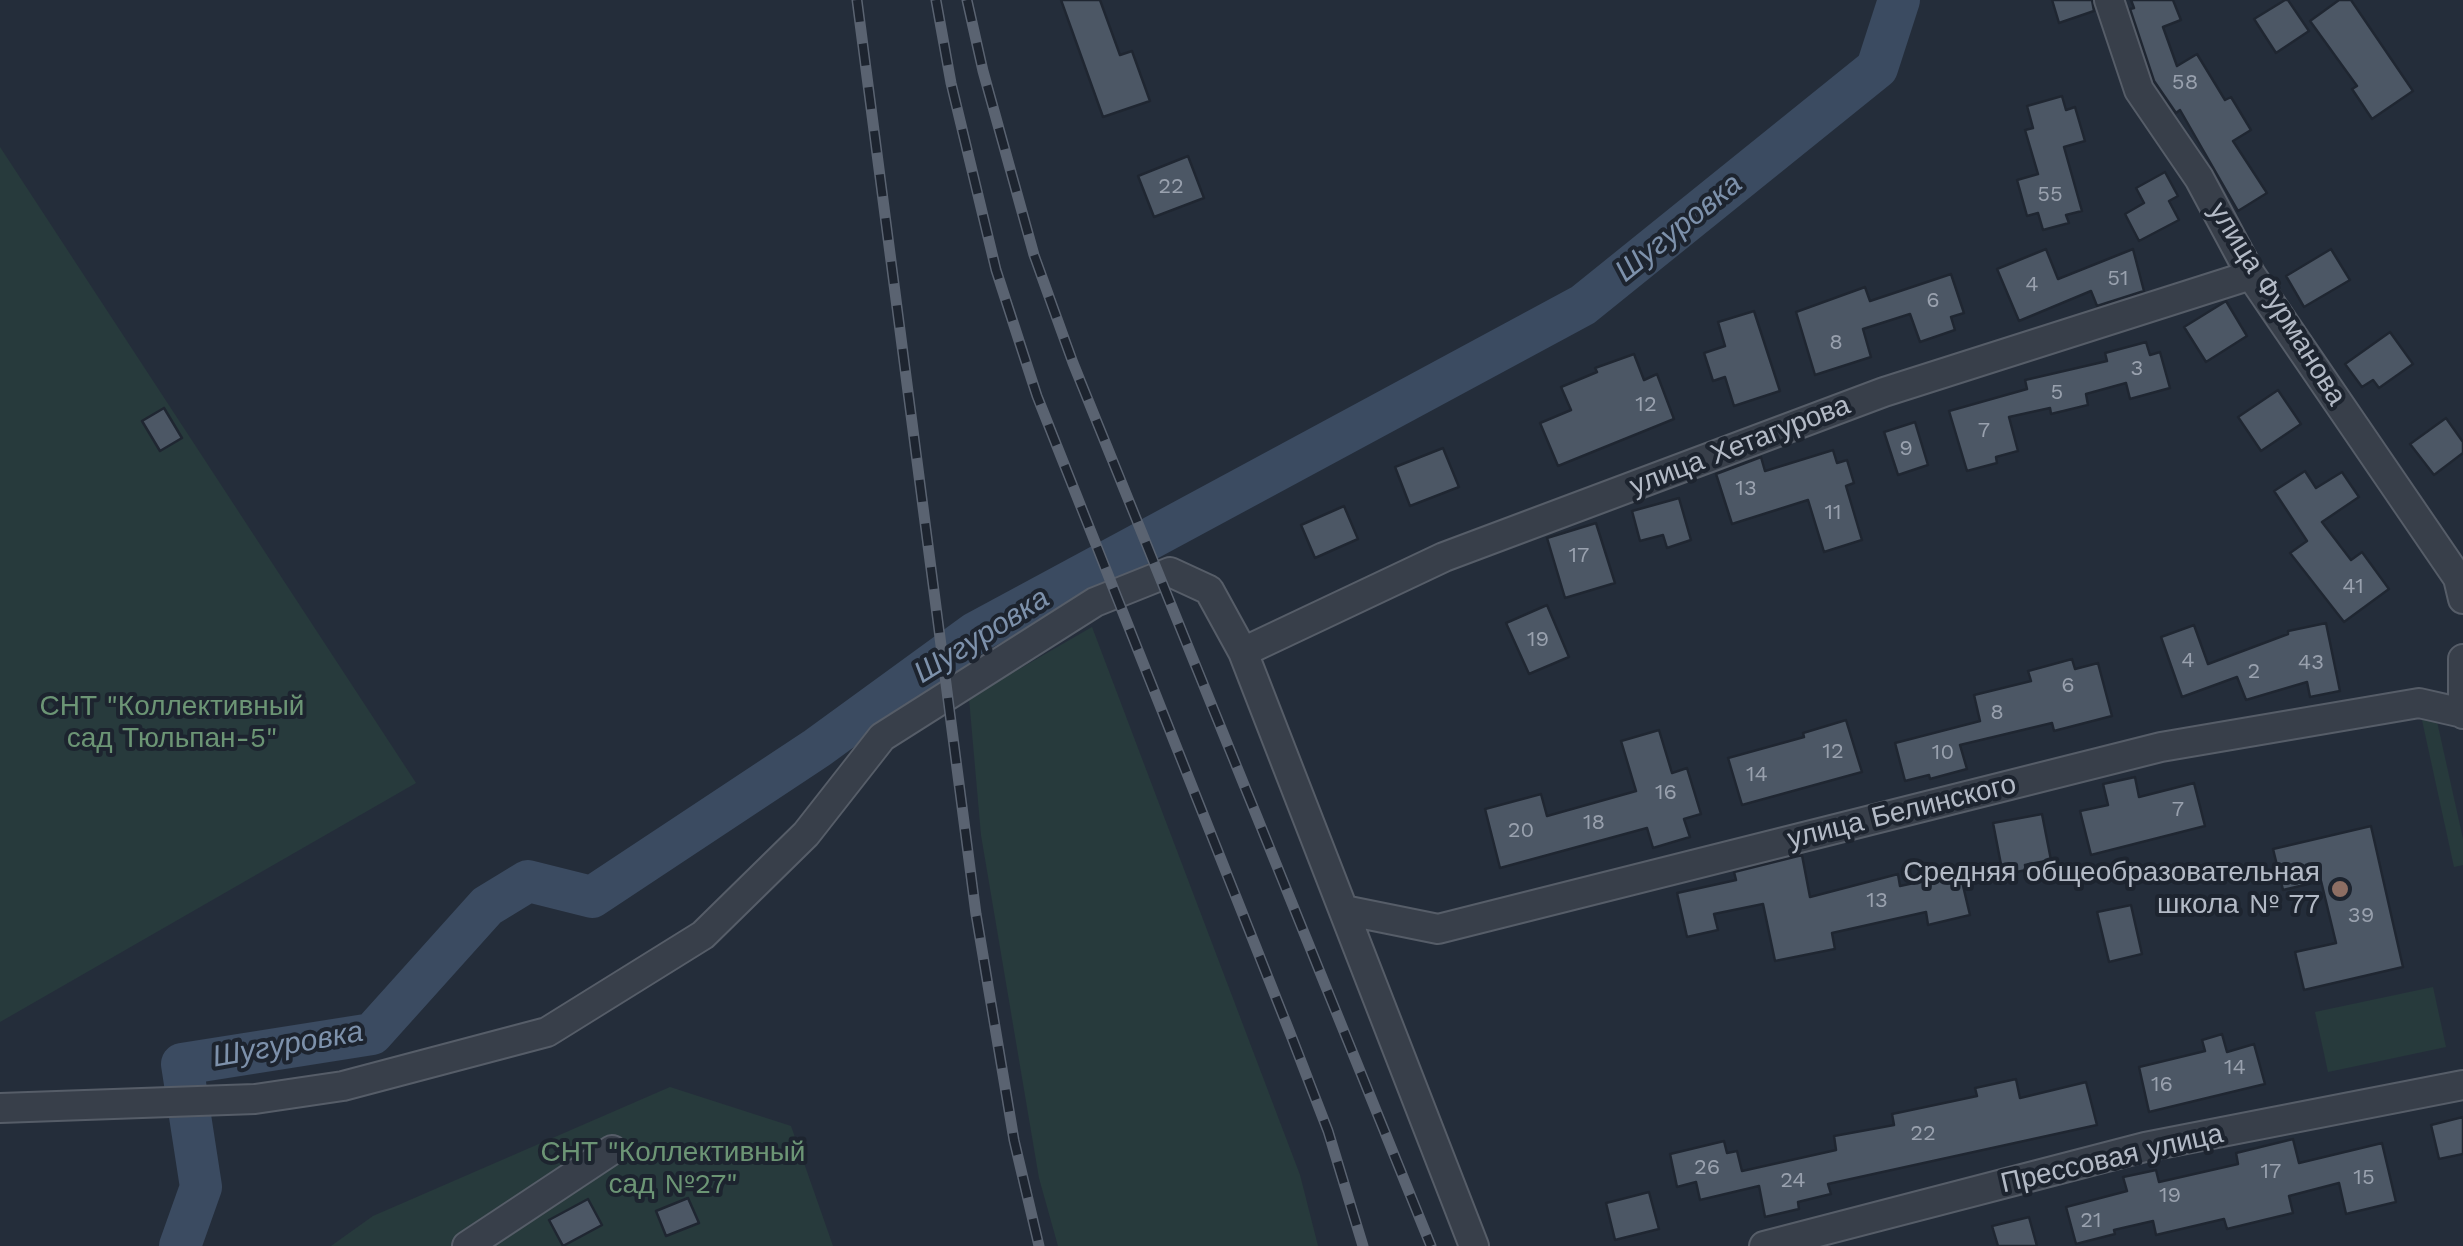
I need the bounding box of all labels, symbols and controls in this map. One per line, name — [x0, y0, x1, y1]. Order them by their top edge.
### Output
house number: 58 — [2172, 70, 2198, 96]
water label: Шугуровка — [1608, 166, 1750, 290]
house number: 22 — [1158, 174, 1184, 200]
house number: 55 — [2037, 182, 2063, 208]
street label: улица Фурманова — [2201, 196, 2353, 412]
house number: 51 — [2107, 266, 2129, 292]
house number: 4 — [2025, 272, 2039, 298]
house number: 6 — [1926, 288, 1940, 314]
house number: 8 — [1829, 330, 1843, 356]
house number: 3 — [2131, 356, 2143, 382]
house number: 5 — [2051, 380, 2063, 406]
street label: улица Хетагурова — [1625, 389, 1855, 503]
house number: 12 — [1635, 392, 1657, 418]
house number: 7 — [1978, 418, 1990, 444]
house number: 9 — [1899, 436, 1913, 462]
house number: 13 — [1735, 476, 1757, 502]
house number: 11 — [1824, 500, 1842, 526]
house number: 17 — [1569, 543, 1589, 569]
house number: 41 — [2342, 574, 2364, 600]
water label: Шугуровка — [908, 580, 1056, 692]
house number: 19 — [1527, 627, 1549, 653]
house number: 4 — [2181, 648, 2195, 674]
house number: 43 — [2298, 650, 2324, 676]
house number: 2 — [2248, 659, 2260, 685]
house number: 6 — [2061, 673, 2075, 699]
park label: СНТ "Коллективный сад Тюльпан-5" — [39, 690, 305, 756]
house number: 8 — [1990, 700, 2004, 726]
house number: 12 — [1822, 739, 1844, 765]
house number: 10 — [1932, 740, 1954, 766]
house number: 14 — [1746, 762, 1768, 788]
street label: улица Белинского — [1784, 767, 2020, 857]
house number: 16 — [1655, 780, 1677, 806]
house number: 7 — [2172, 797, 2184, 823]
house number: 18 — [1583, 810, 1605, 836]
house number: 20 — [1508, 818, 1534, 844]
place label: Средняя общеобразовательная школа № 77 — [1903, 856, 2320, 922]
marker: Средняя общеобразовательная школа № 77 — [2329, 878, 2351, 900]
house number: 13 — [1866, 888, 1888, 914]
house number: 39 — [2348, 903, 2374, 929]
water label: Шугуровка — [210, 1014, 366, 1076]
house number: 14 — [2224, 1055, 2246, 1081]
house number: 16 — [2151, 1072, 2173, 1098]
street label: Прессовая улица — [1998, 1117, 2226, 1201]
house number: 22 — [1910, 1121, 1936, 1147]
park label: СНТ "Коллективный сад №27" — [540, 1136, 806, 1202]
house number: 26 — [1694, 1155, 1720, 1181]
house number: 17 — [2261, 1159, 2281, 1185]
house number: 15 — [2353, 1165, 2375, 1191]
house number: 24 — [1780, 1168, 1806, 1194]
house number: 19 — [2159, 1183, 2181, 1209]
house number: 21 — [2080, 1208, 2102, 1234]

